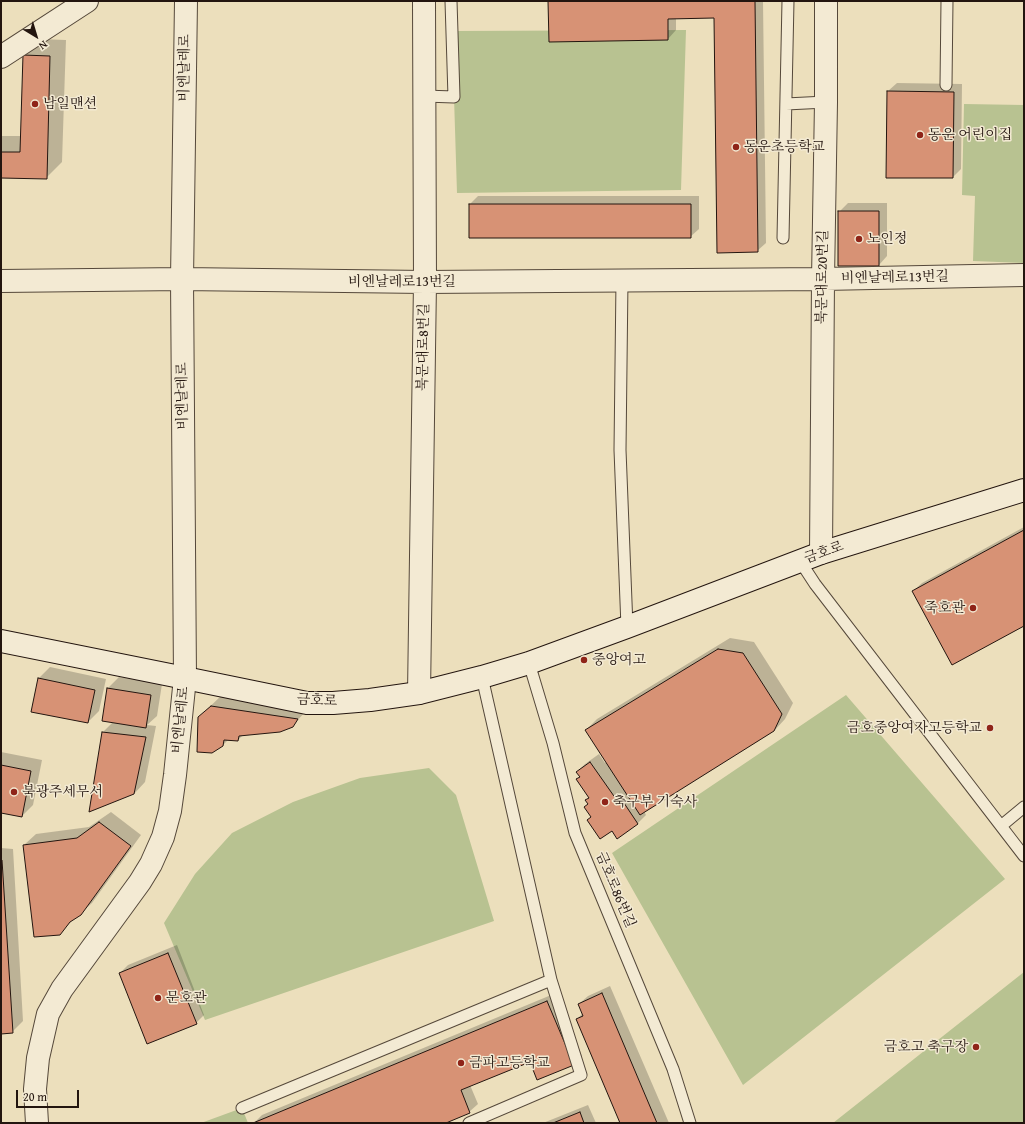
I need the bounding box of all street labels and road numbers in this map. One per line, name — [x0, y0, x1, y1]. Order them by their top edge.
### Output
street label: 비엔날레로 — [176, 34, 194, 102]
street label: 북문대로20번길 — [814, 230, 832, 324]
street label: 비엔날레로13번길 — [841, 269, 949, 287]
street label: 비엔날레로13번길 — [348, 274, 456, 290]
street label: 북문대로8번길 — [415, 303, 433, 391]
street label: 비엔날레로 — [174, 362, 192, 430]
street label: 금호로 — [802, 538, 846, 568]
street label: 비엔날레로 — [169, 685, 193, 755]
street label: 금호로 — [296, 692, 338, 710]
street label: 금호로86번길 — [591, 849, 639, 931]

